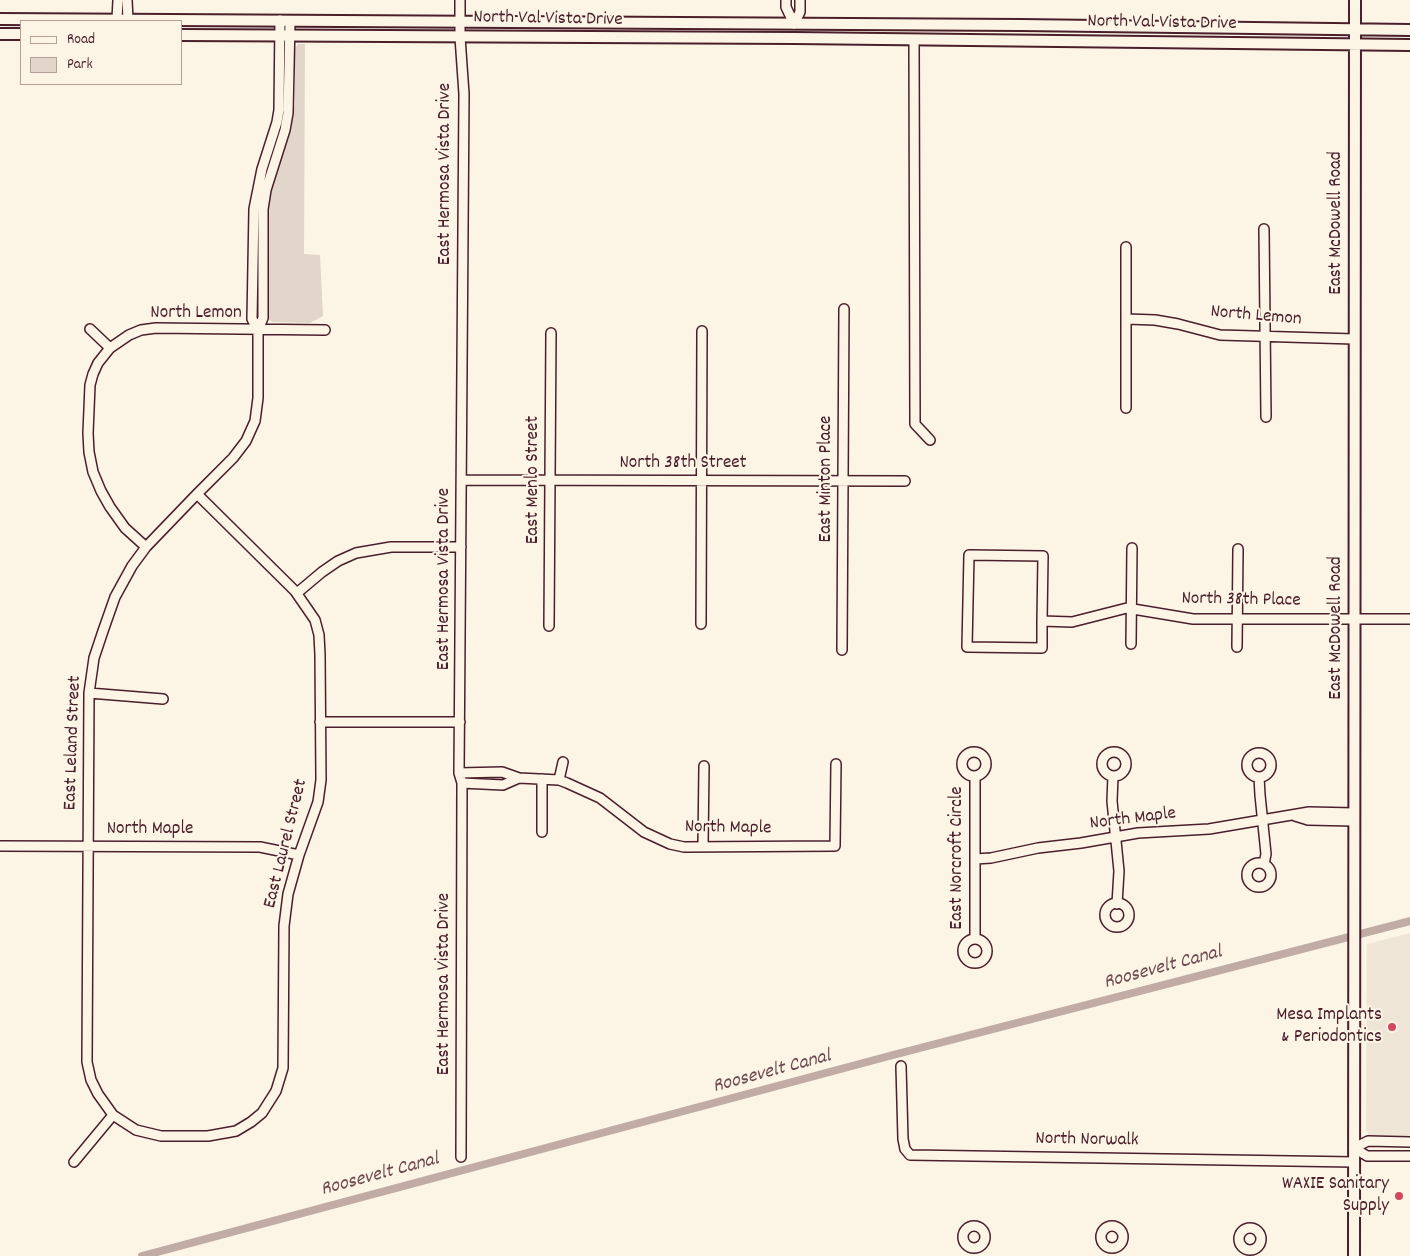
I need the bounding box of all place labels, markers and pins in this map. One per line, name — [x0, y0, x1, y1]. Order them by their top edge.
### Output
place label: Mesa Implants & Periodontics — [1276, 1005, 1382, 1049]
marker: Mesa Implants & Periodontics — [1386, 1021, 1398, 1033]
place label: WAXIE Sanitary Supply — [1282, 1174, 1389, 1218]
marker: WAXIE Sanitary Supply — [1393, 1190, 1405, 1202]

